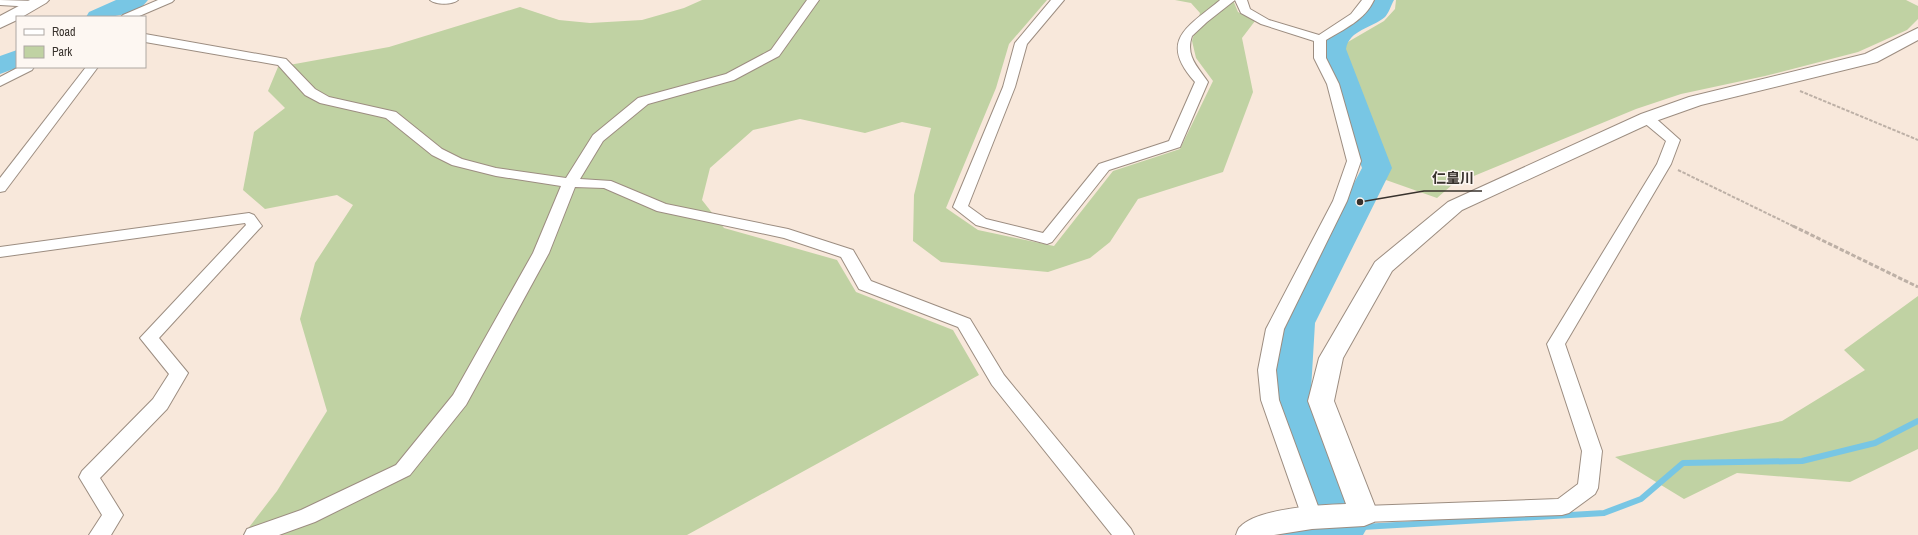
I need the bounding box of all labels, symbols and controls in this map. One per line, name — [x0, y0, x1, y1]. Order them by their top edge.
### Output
legend — [16, 16, 146, 68]
text: Road — [52, 24, 76, 40]
text: Park — [52, 44, 72, 60]
callout: 仁皇川 — [1424, 165, 1482, 191]
text: 仁皇川 — [1432, 169, 1474, 187]

